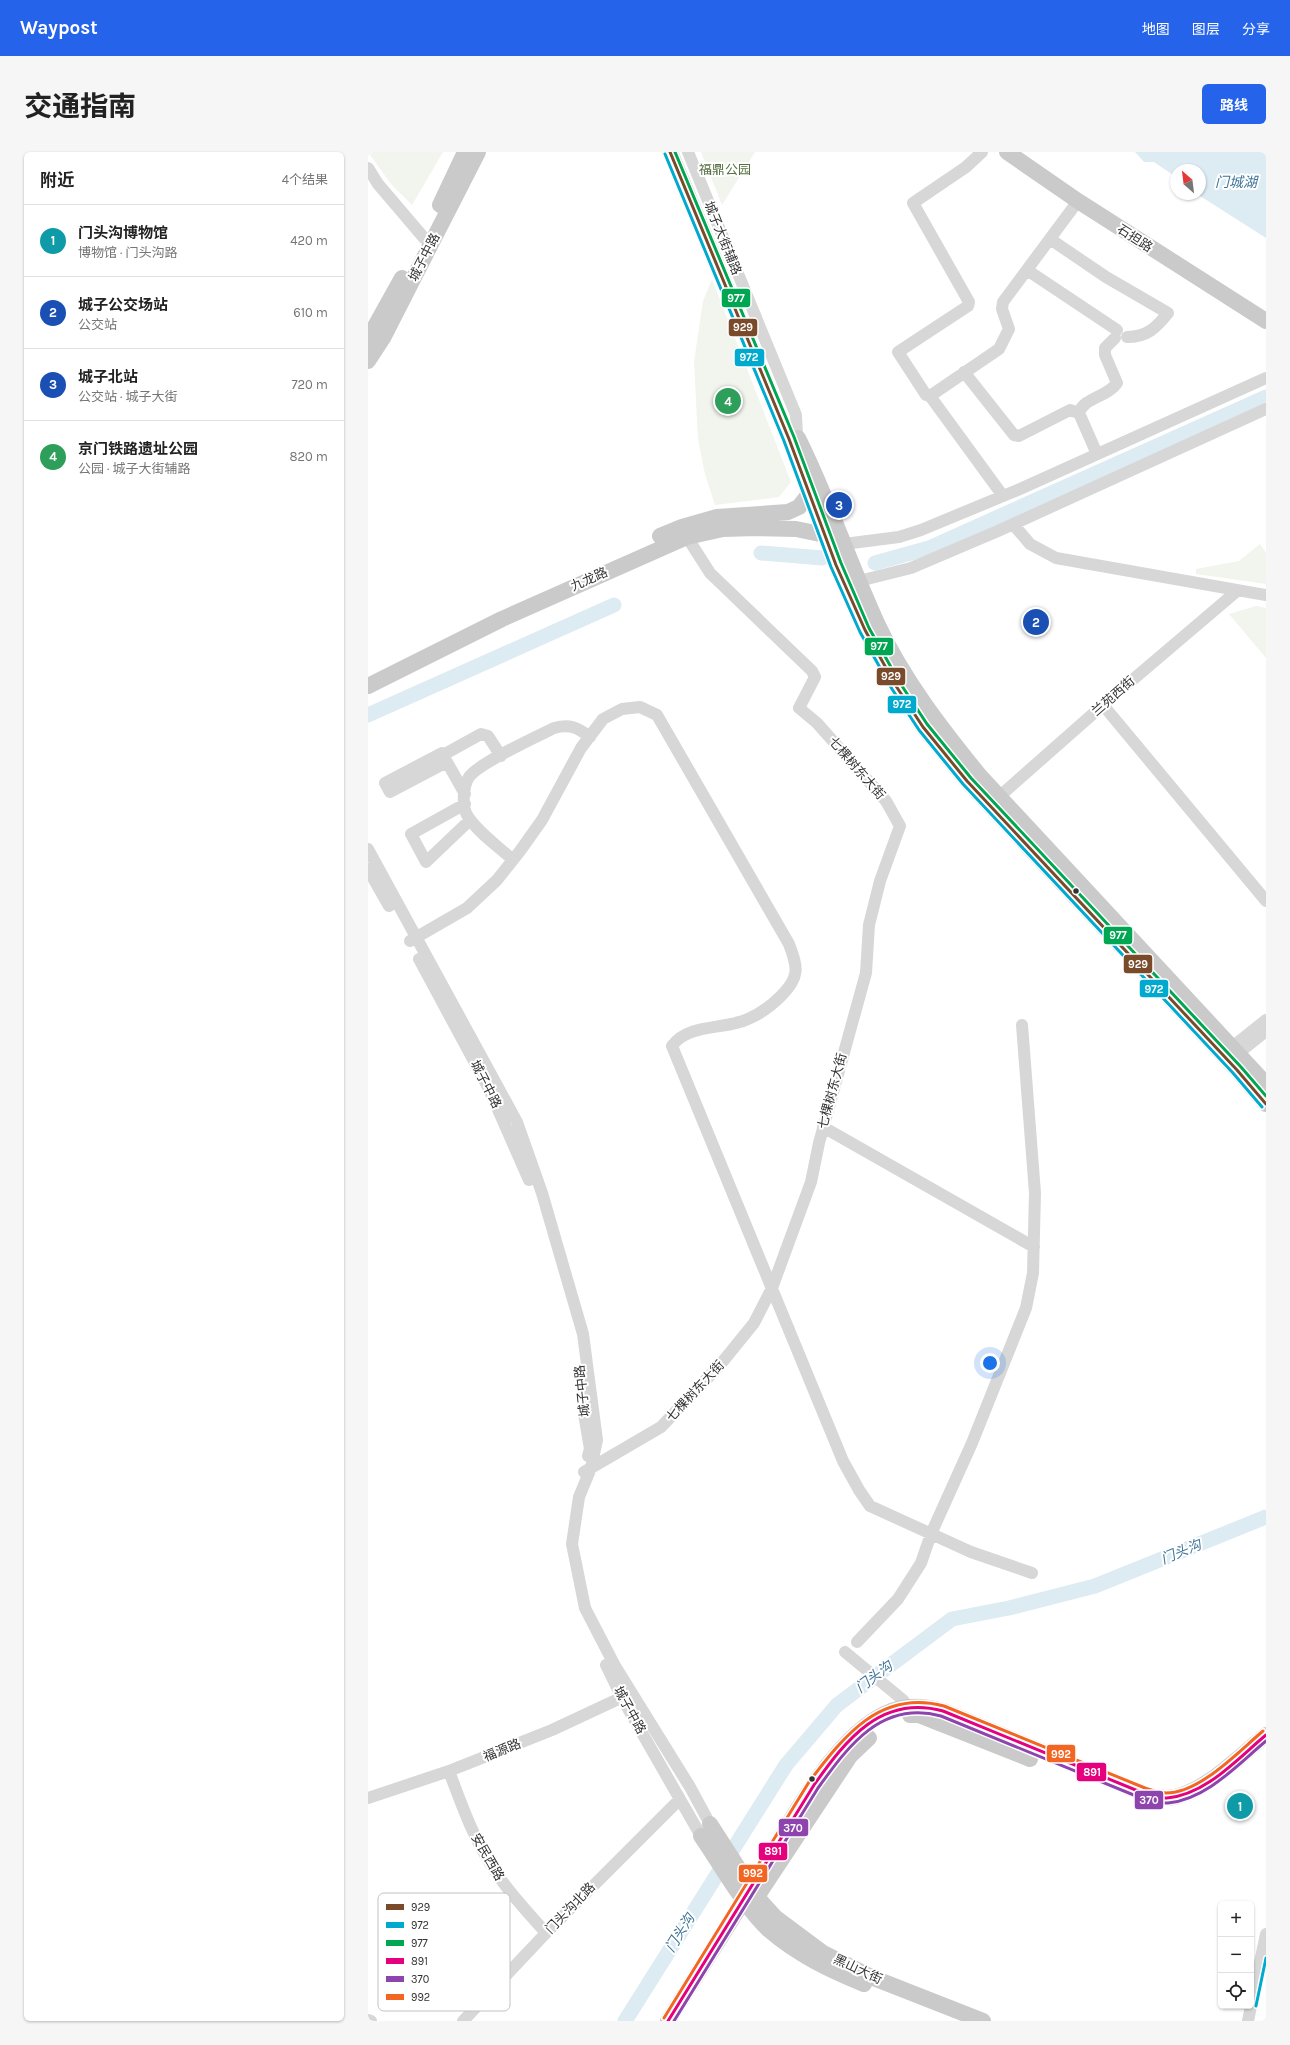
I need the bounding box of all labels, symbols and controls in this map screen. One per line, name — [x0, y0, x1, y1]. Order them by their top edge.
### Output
text: Waypost — [20, 17, 98, 39]
text: 地图 — [1142, 21, 1170, 38]
text: 图层 — [1192, 21, 1220, 38]
text: 分享 — [1242, 21, 1270, 38]
button: 路线 — [1202, 84, 1266, 124]
text: 交通指南 — [24, 90, 136, 123]
park label: 福鼎公园 — [699, 162, 751, 177]
north arrow — [1170, 164, 1206, 200]
text: 附近 — [40, 170, 74, 190]
text: 4个结果 — [282, 172, 328, 187]
water label: 门城湖 — [1215, 174, 1259, 191]
street label: 城子大街辅路 — [701, 199, 745, 277]
street label: 石担路 — [1115, 221, 1155, 255]
text: 门头沟博物馆 — [78, 224, 168, 242]
street label: 城子中路 — [406, 230, 442, 284]
text: 1 — [51, 233, 55, 248]
text: 420 m — [290, 233, 328, 248]
text: 博物馆 · 门头沟路 — [78, 245, 178, 260]
line badge: 977 — [721, 288, 751, 308]
text: 977 — [727, 292, 745, 305]
text: 城子公交场站 — [78, 296, 168, 314]
text: 2 — [49, 305, 57, 320]
text: 610 m — [293, 305, 328, 320]
text: 公交站 — [78, 317, 117, 332]
line badge: 929 — [728, 318, 758, 337]
text: 929 — [733, 321, 753, 334]
line badge: 972 — [734, 348, 765, 367]
text: 972 — [740, 351, 759, 364]
text: 城子北站 — [78, 368, 138, 386]
text: 3 — [49, 377, 57, 392]
text: 720 m — [291, 377, 328, 392]
pin: 4 — [715, 386, 741, 416]
text: 公交站 · 城子大街 — [78, 389, 178, 404]
text: 京门铁路遗址公园 — [78, 440, 198, 458]
text: 4 — [49, 449, 57, 464]
text: 820 m — [290, 449, 328, 464]
text: 公园 · 城子大街辅路 — [78, 461, 191, 476]
pin: 3 — [826, 490, 852, 520]
street label: 九龙路 — [568, 564, 610, 594]
pin: 2 — [1023, 607, 1049, 637]
line badge: 977 — [864, 637, 894, 656]
text: 977 — [870, 640, 888, 653]
line badge: 929 — [876, 667, 906, 686]
text: 929 — [881, 670, 901, 683]
street label: 兰苑西街 — [1088, 673, 1138, 719]
line badge: 972 — [887, 695, 917, 714]
text: 972 — [893, 698, 912, 711]
street label: 七棵树东大街 — [826, 734, 888, 802]
unlabelled marker — [1071, 886, 1081, 896]
line badge: 977 — [1103, 926, 1133, 945]
text: 977 — [1109, 929, 1127, 942]
line badge: 929 — [1123, 954, 1153, 974]
text: 929 — [1128, 958, 1148, 971]
line badge: 972 — [1139, 979, 1169, 998]
text: 972 — [1145, 983, 1164, 996]
street label: 七棵树东大街 — [815, 1051, 849, 1131]
street label: 城子中路 — [468, 1057, 504, 1111]
your location — [980, 1353, 1000, 1373]
street label: 七棵树东大街 — [663, 1357, 727, 1425]
street label: 城子中路 — [572, 1364, 592, 1418]
water label: 门头沟 — [1158, 1536, 1206, 1568]
water label: 门头沟 — [852, 1656, 897, 1696]
street label: 城子中路 — [611, 1684, 649, 1736]
street label: 福源路 — [481, 1736, 523, 1764]
line badge: 992 — [1046, 1744, 1076, 1763]
text: 992 — [1051, 1748, 1071, 1761]
line badge: 891 — [1076, 1762, 1107, 1782]
text: 891 — [1083, 1766, 1101, 1779]
unlabelled marker — [807, 1774, 817, 1784]
line badge: 370 — [1134, 1790, 1164, 1810]
pin: 1 — [1227, 1791, 1253, 1821]
text: 370 — [1139, 1794, 1159, 1807]
line badge: 370 — [778, 1818, 809, 1837]
text: 370 — [783, 1822, 803, 1835]
street label: 安民西路 — [469, 1831, 507, 1883]
line badge: 891 — [758, 1842, 788, 1861]
text: 891 — [764, 1845, 782, 1858]
line badge: 992 — [738, 1864, 768, 1883]
text: 992 — [743, 1867, 763, 1880]
street label: 门头沟北路 — [542, 1879, 598, 1937]
legend — [378, 1893, 510, 2011]
text: 929 — [411, 1901, 430, 1914]
map controls — [1218, 1901, 1254, 2009]
button: + — [1218, 1901, 1254, 1937]
water label: 门头沟 — [662, 1909, 699, 1955]
text: 972 — [411, 1919, 429, 1932]
text: 977 — [411, 1937, 428, 1950]
button: − — [1218, 1937, 1254, 1973]
street label: 黑山大街 — [831, 1951, 885, 1987]
text: 891 — [411, 1955, 428, 1968]
text: 370 — [411, 1973, 429, 1986]
button: locate — [1218, 1973, 1254, 2009]
text: 992 — [411, 1991, 430, 2004]

